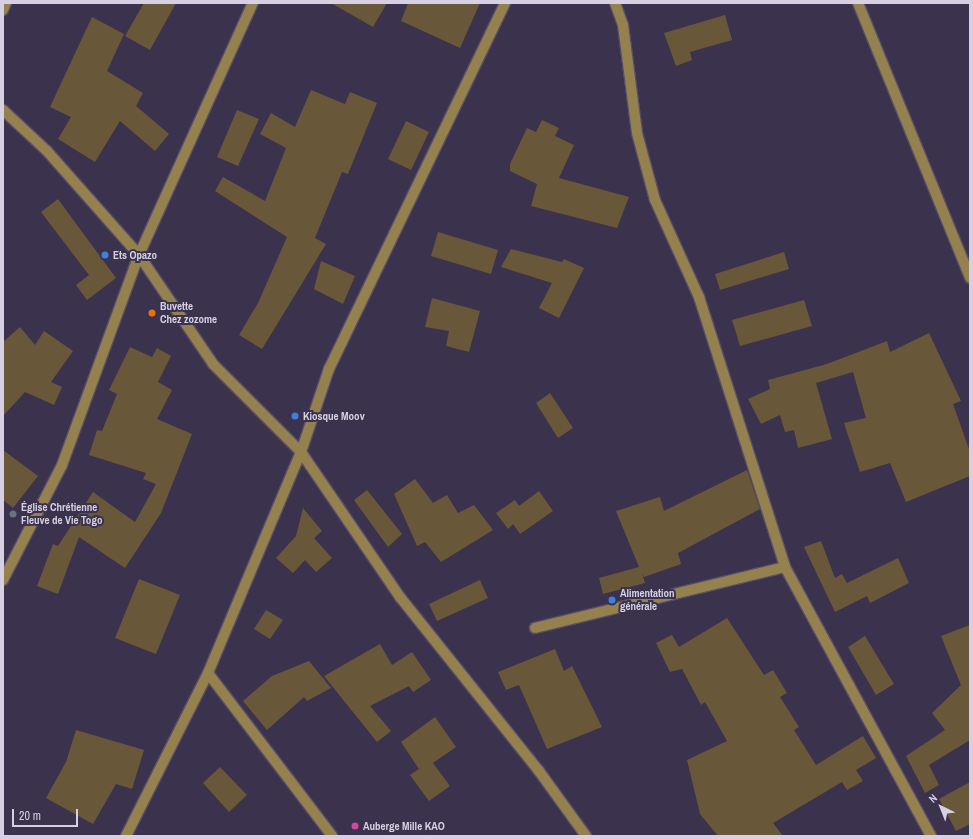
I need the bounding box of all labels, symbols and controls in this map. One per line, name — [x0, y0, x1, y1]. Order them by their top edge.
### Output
place label: Ets Opazo — [113, 248, 157, 262]
marker: Ets Opazo — [100, 250, 110, 260]
place label: Buvette Chez zozome — [160, 300, 217, 326]
marker: Buvette Chez zozome — [147, 308, 157, 318]
place label: Kiosque Moov — [303, 409, 365, 423]
marker: Kiosque Moov — [290, 411, 300, 421]
place label: Église Chrétienne Fleuve de Vie Togo — [21, 501, 102, 527]
marker: Église Chrétienne Fleuve de Vie Togo — [8, 509, 18, 519]
place label: Alimentation générale — [620, 587, 675, 613]
marker: Alimentation générale — [607, 595, 617, 605]
north arrow — [921, 787, 961, 827]
text: N — [926, 791, 940, 806]
scale bar — [14, 801, 80, 827]
text: 20 m — [19, 808, 41, 824]
place label: Auberge Mille KAO — [363, 819, 445, 833]
marker: Auberge Mille KAO — [350, 821, 360, 831]

